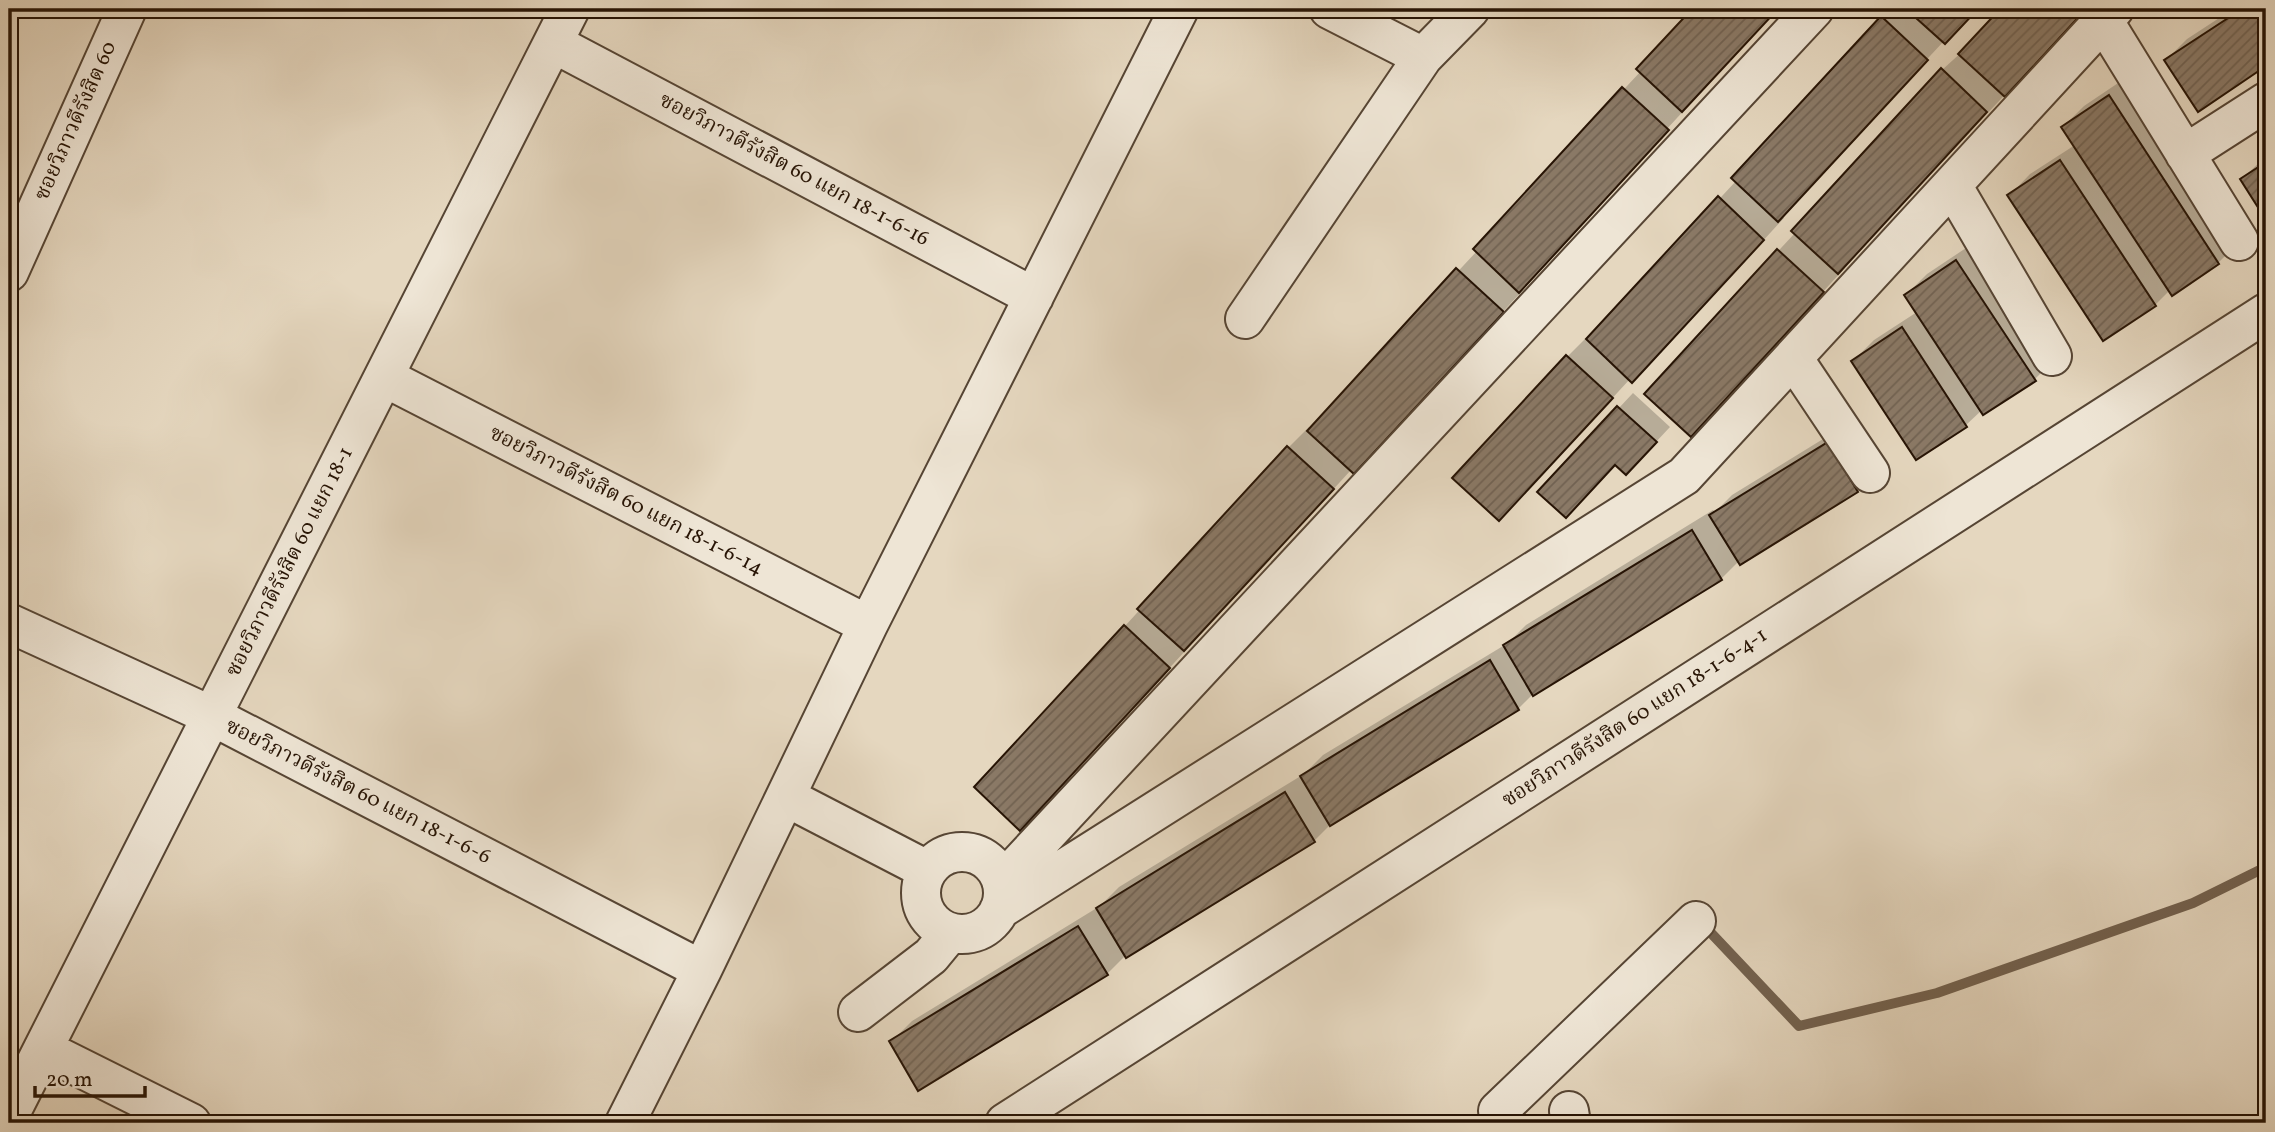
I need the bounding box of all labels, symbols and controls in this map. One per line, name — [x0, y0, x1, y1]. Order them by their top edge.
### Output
street label: ซอยวิภาวดีรังสิต 60 — [28, 37, 124, 205]
street label: ซอยวิภาวดีรังสิต 60 แยก 18-1-6-16 — [654, 86, 934, 254]
street label: ซอยวิภาวดีรังสิต 60 แยก 18-1-6-14 — [484, 419, 768, 583]
street label: ซอยวิภาวดีรังสิต 60 แยก 18-1 — [219, 442, 361, 682]
street label: ซอยวิภาวดีรังสิต 60 แยก 18-1-6-4-1 — [1497, 621, 1773, 815]
street label: ซอยวิภาวดีรังสิต 60 แยก 18-1-6-6 — [220, 712, 496, 872]
scale bar — [35, 1055, 145, 1099]
text: 20 m — [46, 1066, 92, 1095]

